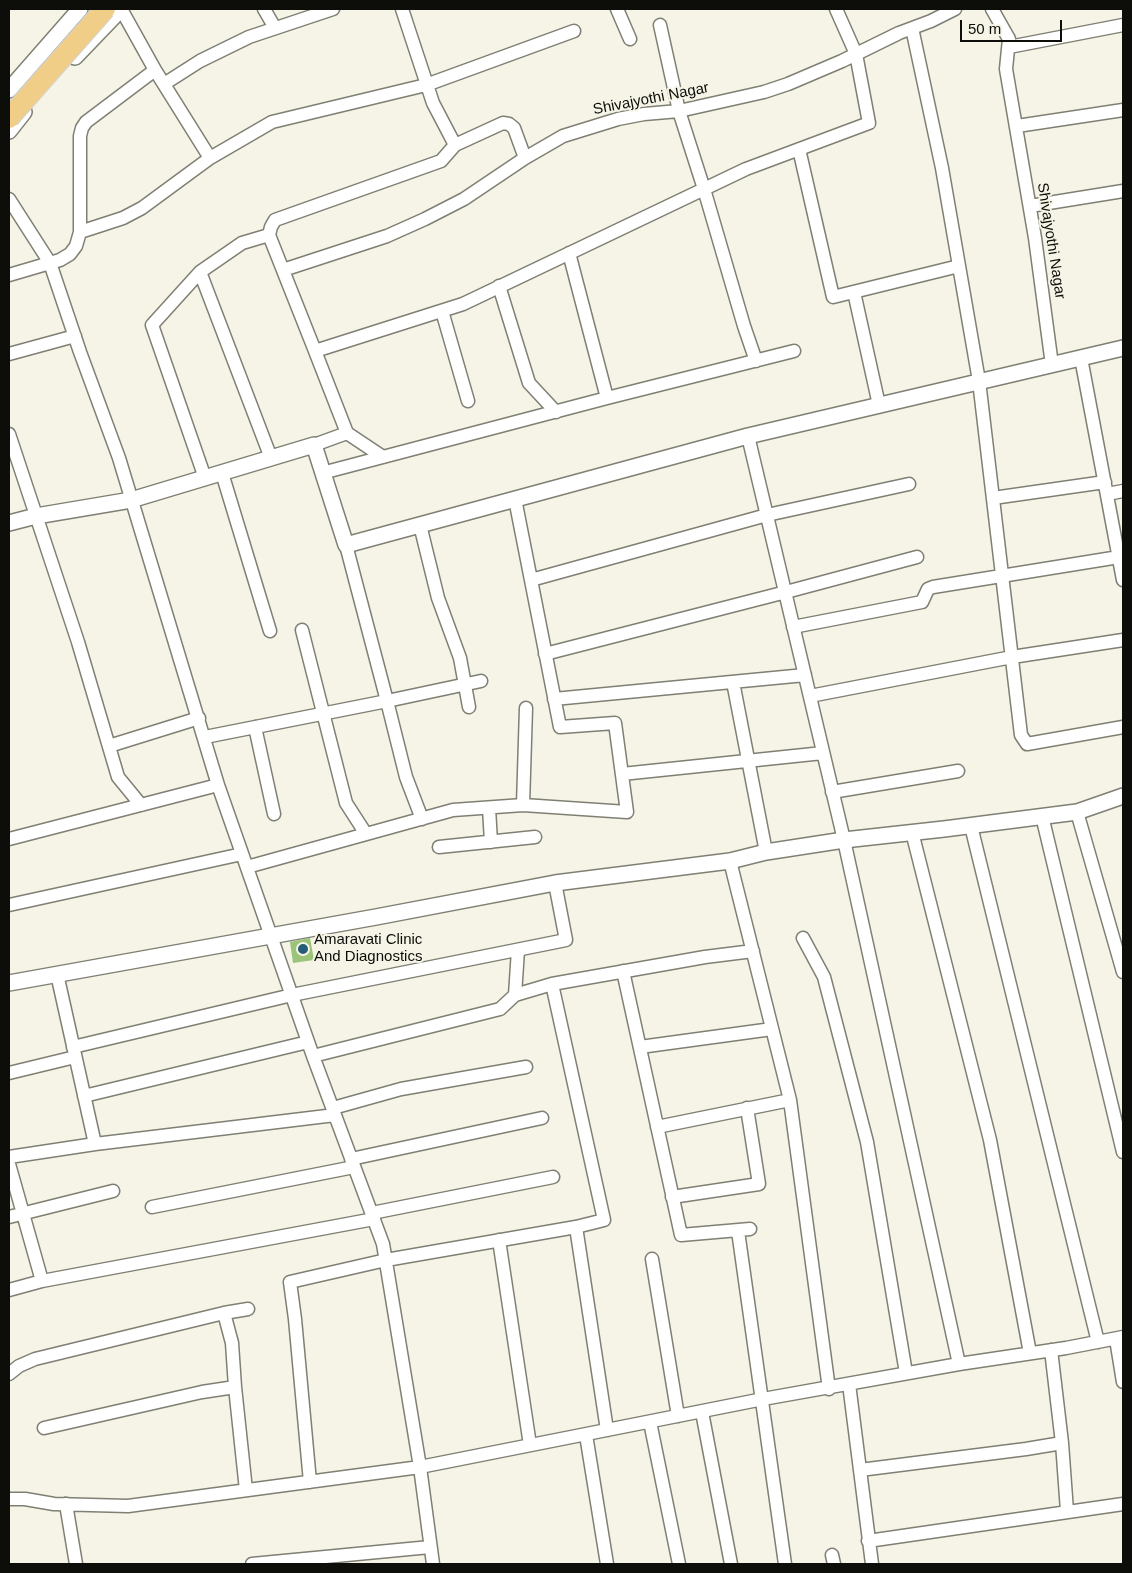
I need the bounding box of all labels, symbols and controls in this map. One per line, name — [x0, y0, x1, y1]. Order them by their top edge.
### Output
scale bar — [962, 10, 1064, 42]
text: 50 m — [968, 20, 1001, 37]
street label: Shivajyothi Nagar — [592, 79, 710, 119]
street label: Shivajyothi Nagar — [1033, 182, 1069, 300]
place label: Amaravati Clinic And Diagnostics — [314, 931, 422, 966]
marker: Amaravati Clinic And Diagnostics — [296, 942, 310, 956]

